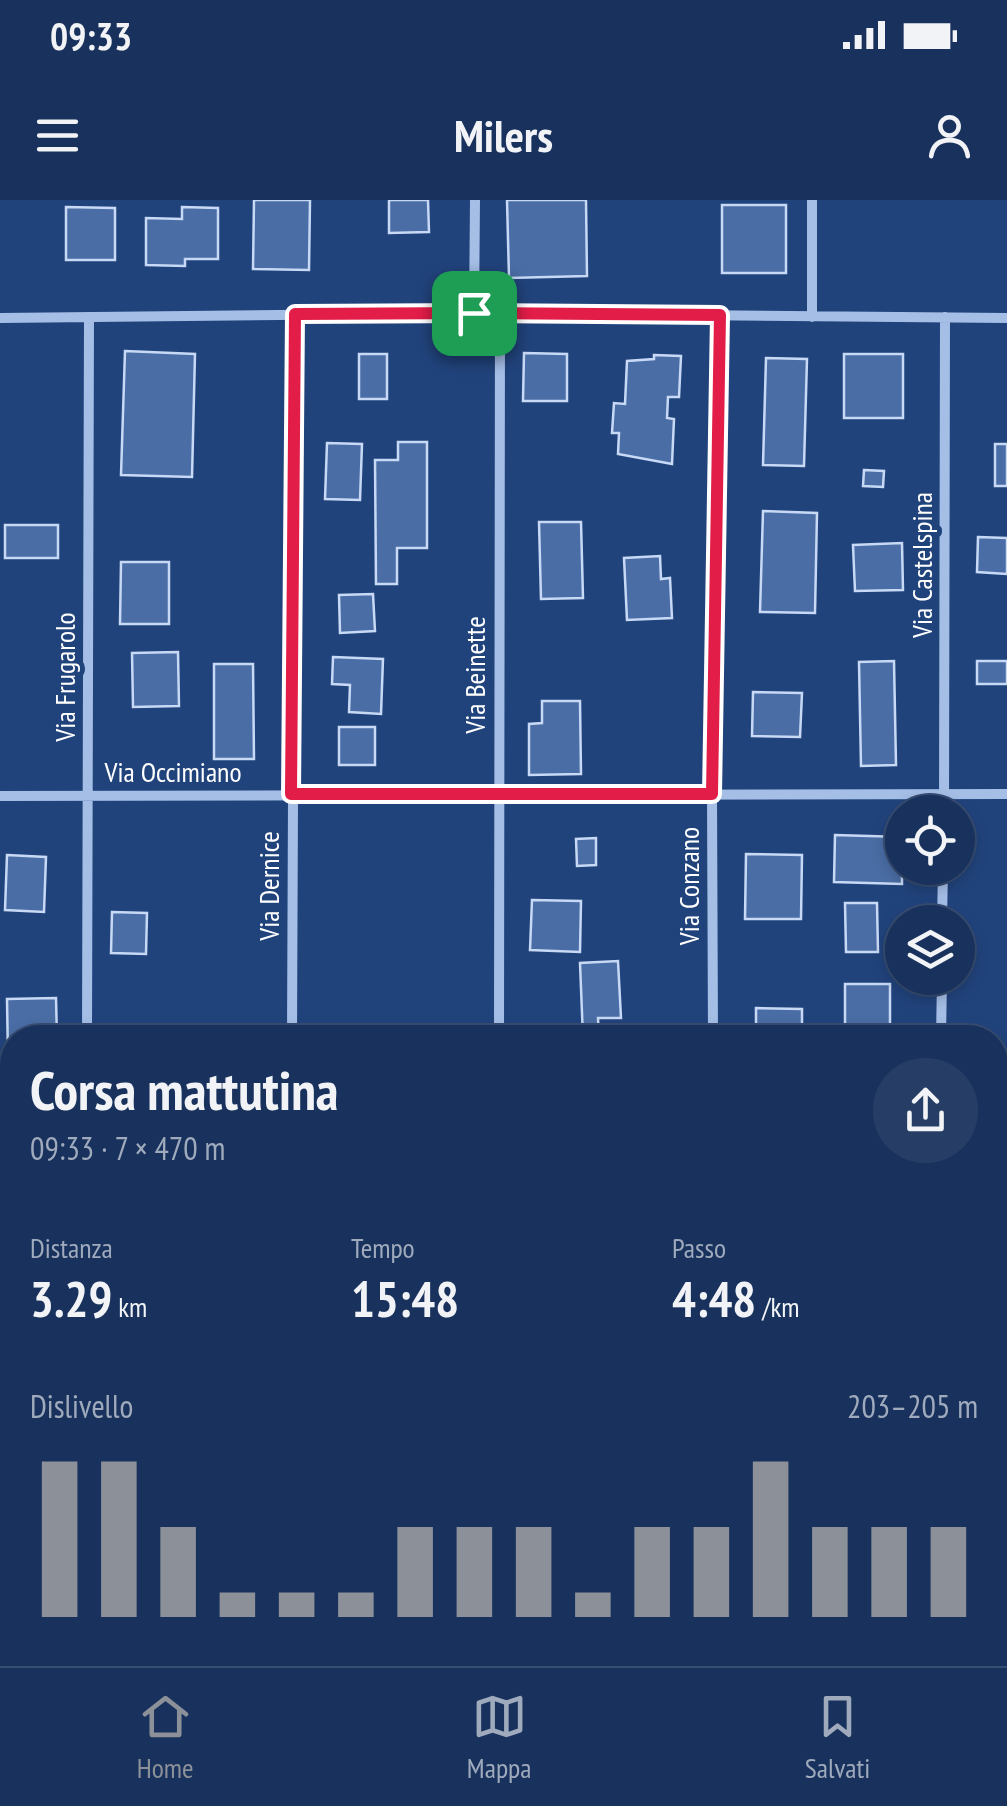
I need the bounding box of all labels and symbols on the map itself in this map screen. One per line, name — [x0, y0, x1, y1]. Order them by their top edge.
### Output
pin — [432, 271, 517, 356]
street label: Via Castelspina — [903, 492, 940, 639]
street label: Via Frugarolo — [46, 612, 83, 743]
street label: Via Beinette — [456, 616, 493, 735]
street label: Via Occimiano — [104, 753, 241, 790]
street label: Via Conzano — [670, 827, 707, 946]
street label: Via Dernice — [250, 831, 287, 942]

